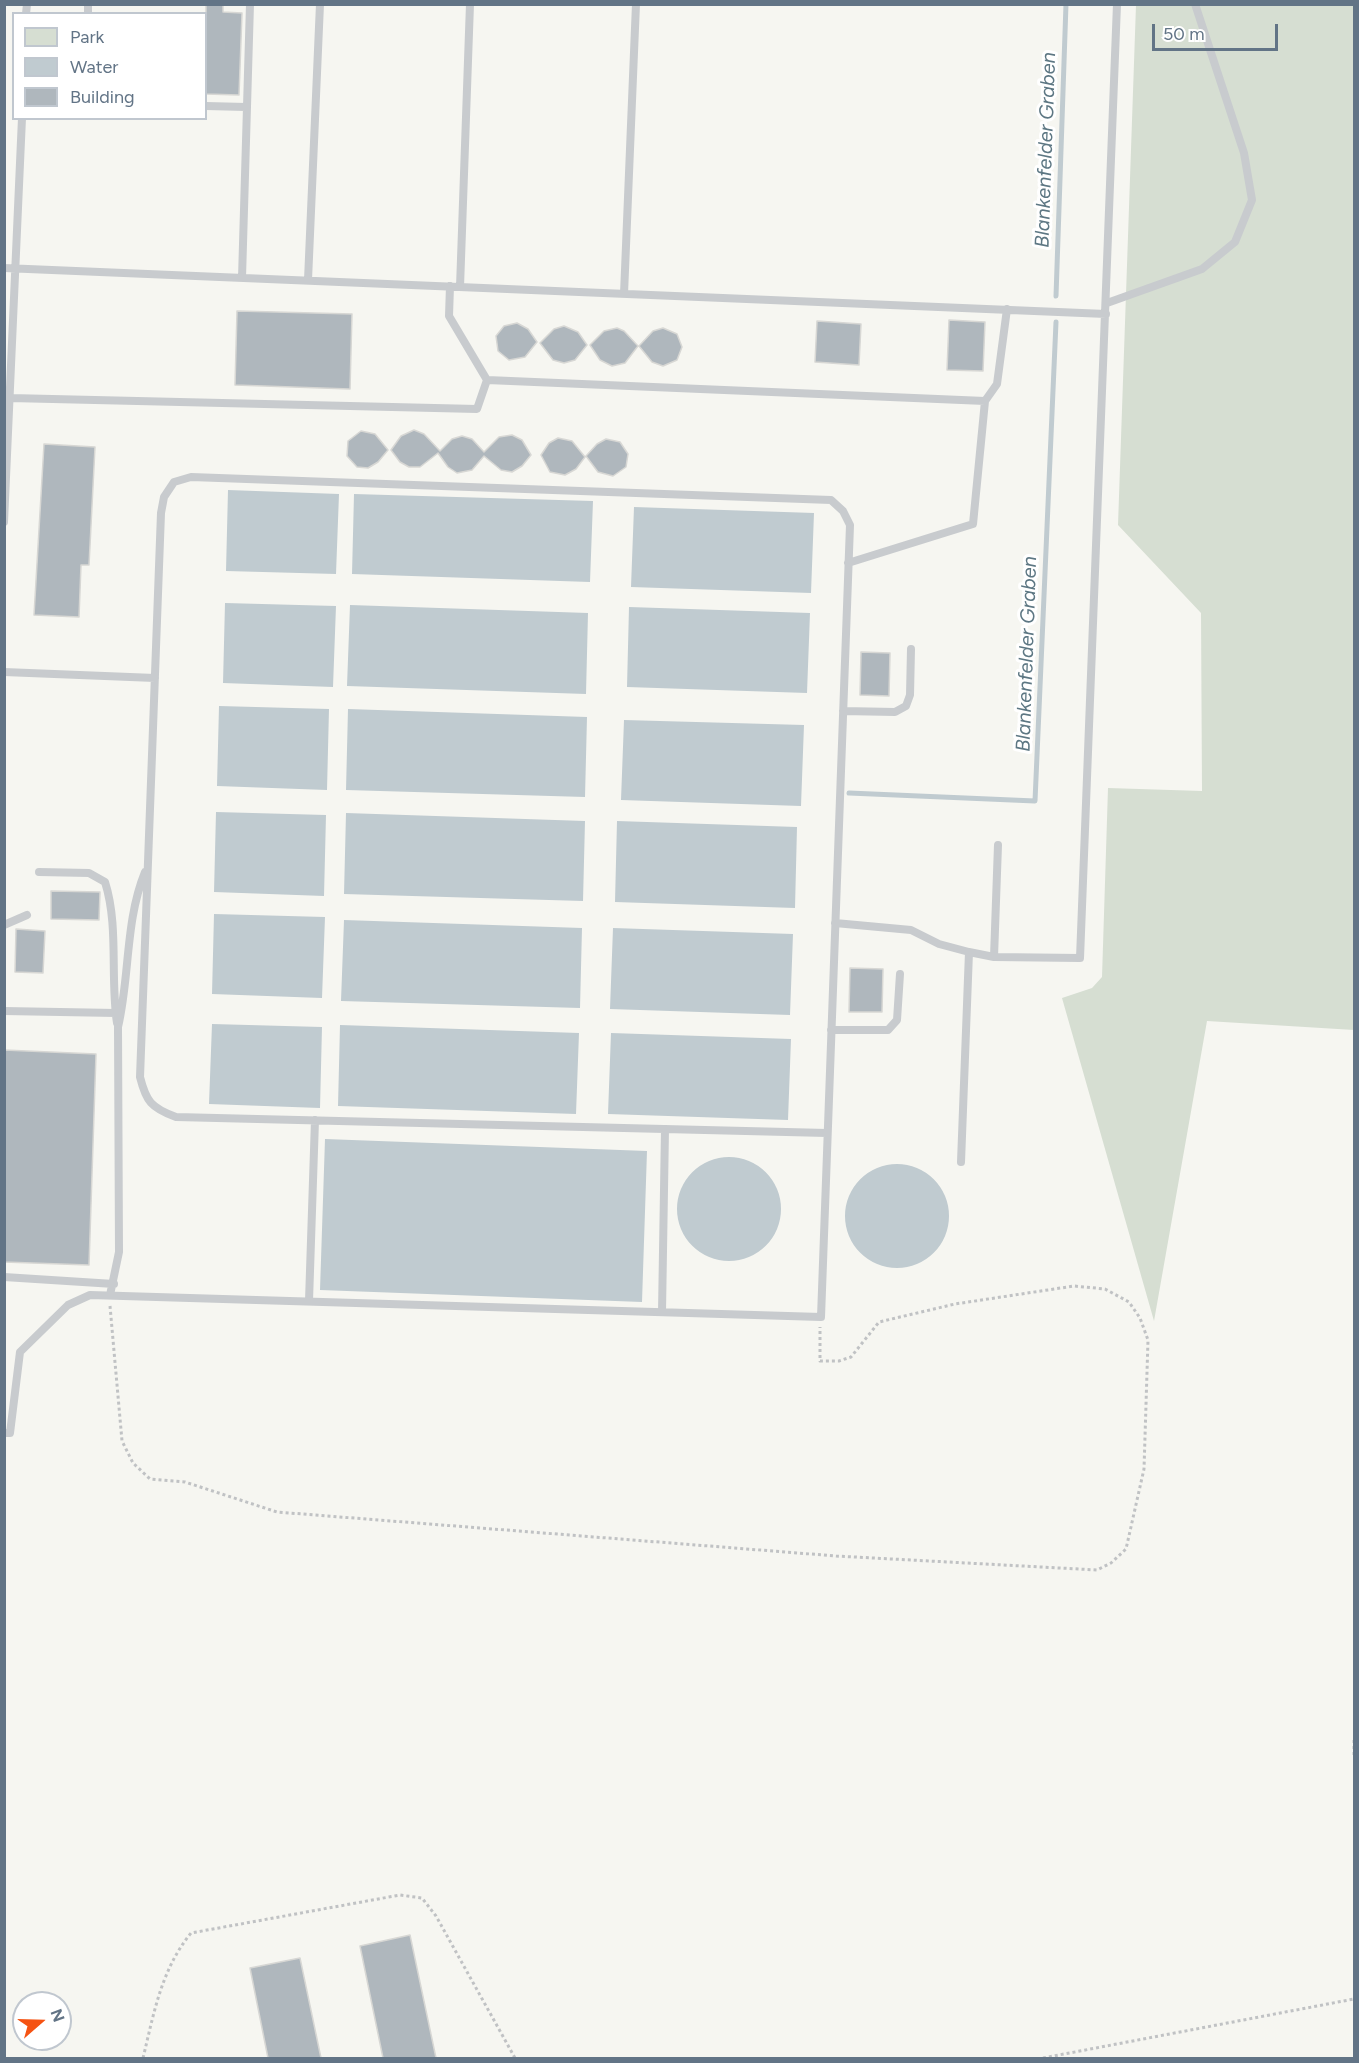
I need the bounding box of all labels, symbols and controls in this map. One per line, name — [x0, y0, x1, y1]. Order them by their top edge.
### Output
legend — [12, 12, 207, 120]
scale bar — [1155, 12, 1281, 50]
text: 50 m — [1163, 23, 1205, 45]
text: Park — [70, 26, 104, 48]
water label: Blankenfelder Graben — [1031, 52, 1061, 248]
text: Water — [70, 56, 118, 78]
text: Building — [70, 86, 135, 108]
water label: Blankenfelder Graben — [1012, 556, 1042, 752]
north arrow — [12, 1991, 72, 2051]
text: N — [46, 2006, 69, 2024]

